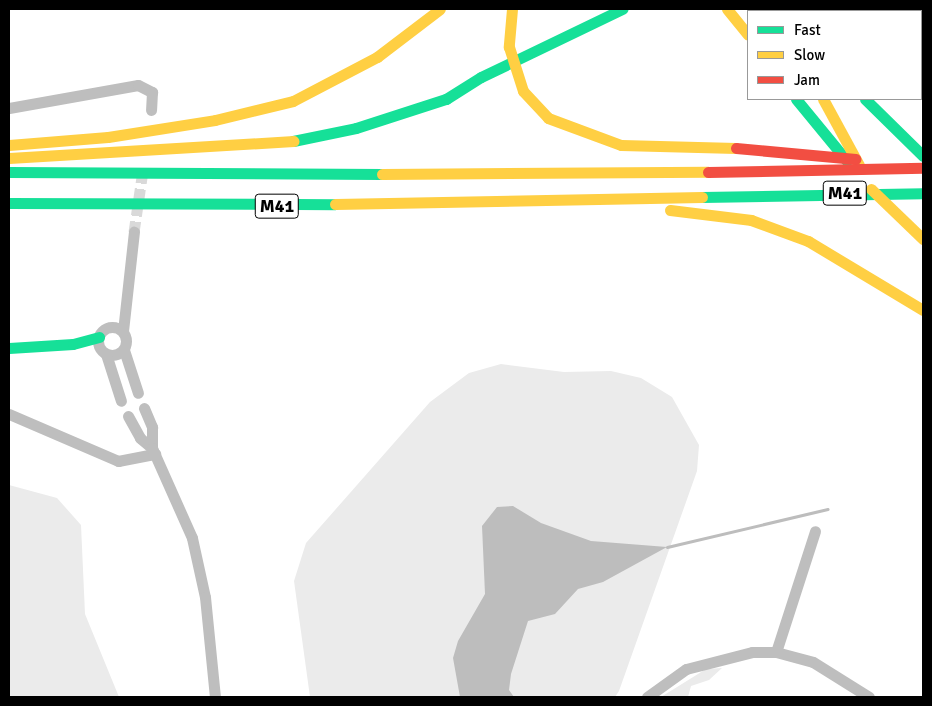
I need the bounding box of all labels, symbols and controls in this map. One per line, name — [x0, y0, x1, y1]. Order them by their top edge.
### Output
legend — [747, 10, 922, 100]
text: Fast — [794, 21, 821, 39]
text: Slow — [794, 46, 825, 64]
text: Jam — [794, 71, 820, 89]
road number: M41 — [822, 178, 868, 208]
road number: M41 — [254, 190, 300, 222]

